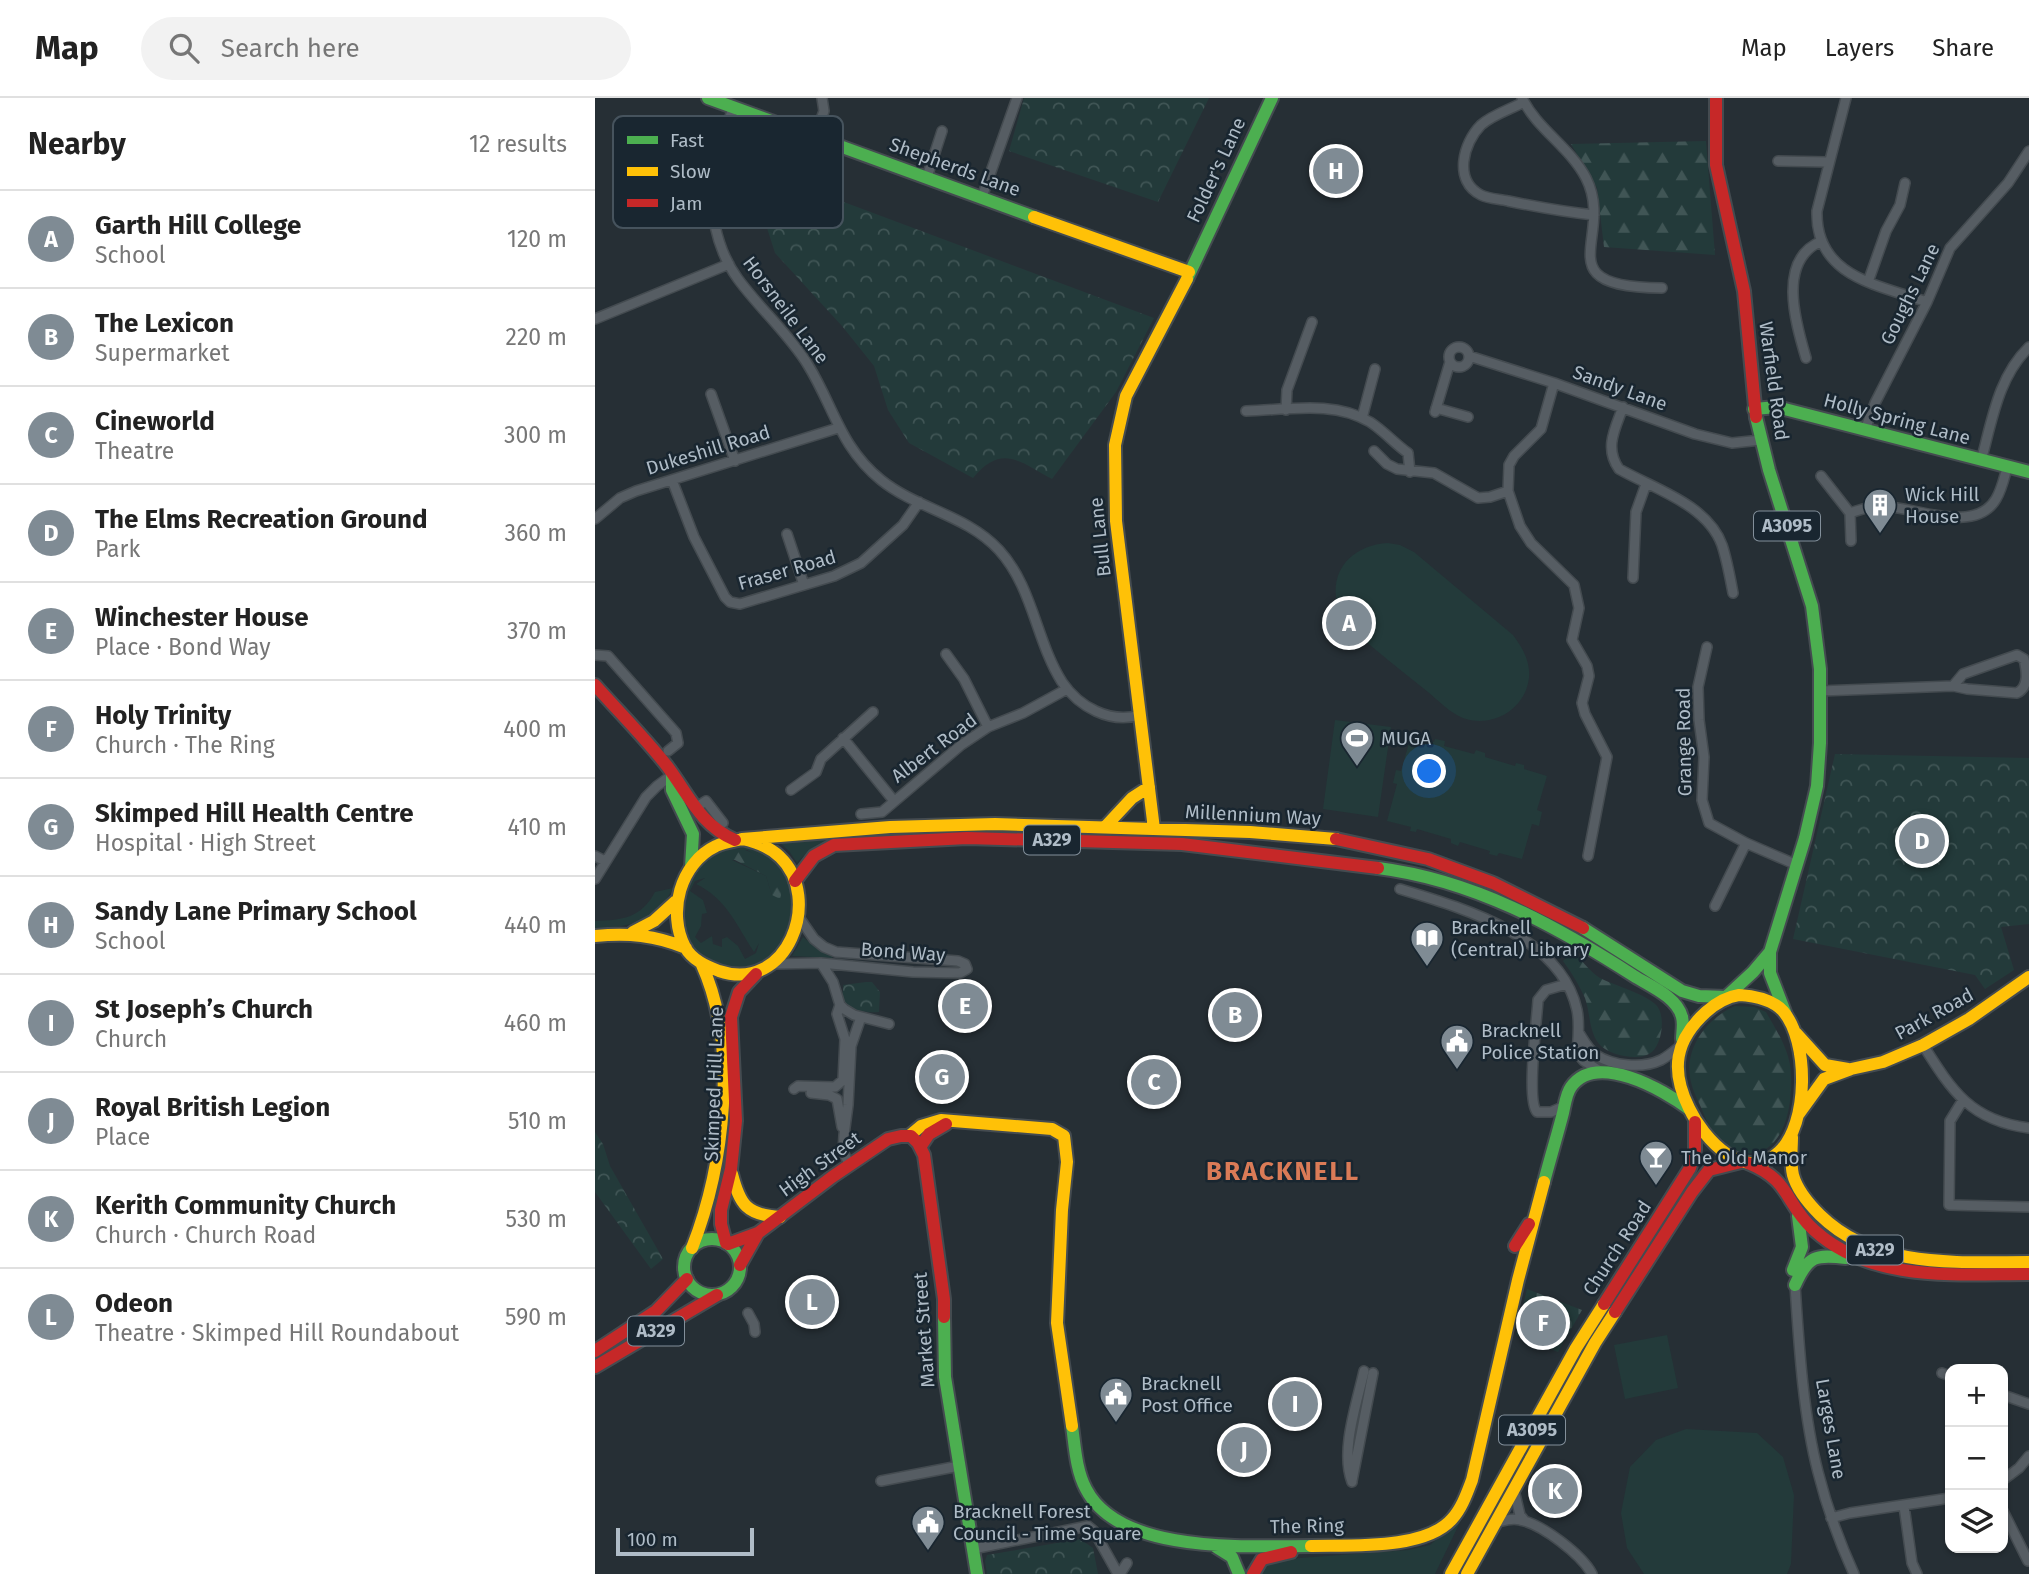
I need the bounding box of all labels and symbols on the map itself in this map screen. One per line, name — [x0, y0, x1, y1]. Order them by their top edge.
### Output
street label: Folder's Lane — [1182, 114, 1250, 226]
legend — [613, 116, 843, 228]
text: Fast — [670, 129, 704, 152]
street label: Shepherds Lane — [886, 133, 1024, 201]
pin: H — [1313, 145, 1359, 197]
text: Slow — [670, 160, 711, 183]
text: Jam — [670, 192, 702, 215]
street label: Goughs Lane — [1876, 239, 1944, 349]
street label: Horsneile Lane — [738, 252, 834, 368]
street label: Warfield Road — [1754, 320, 1794, 442]
street label: Sandy Lane — [1570, 360, 1670, 416]
street label: Holly Spring Lane — [1821, 388, 1973, 450]
street label: Dukeshill Road — [643, 420, 773, 480]
place label: Wick Hill House — [1905, 483, 1980, 528]
building icon: Wick Hill House — [1861, 486, 1899, 535]
street label: Bull Lane — [1084, 496, 1116, 578]
road number: A3095 — [1754, 512, 1820, 540]
street label: Fraser Road — [735, 545, 839, 595]
pin: A — [1326, 597, 1372, 649]
street label: Grange Road — [1672, 687, 1696, 797]
street label: Albert Road — [887, 708, 981, 788]
sports icon: MUGA — [1338, 719, 1376, 768]
place label: MUGA — [1381, 727, 1431, 750]
your location — [1412, 754, 1446, 788]
street label: Millennium Way — [1184, 800, 1322, 830]
pin: D — [1899, 815, 1945, 867]
road number: A329 — [1024, 826, 1080, 854]
place label: Bracknell (Central) Library — [1451, 916, 1590, 961]
library icon: Bracknell (Central) Library — [1408, 919, 1446, 968]
street label: Bond Way — [860, 938, 947, 966]
pin: E — [942, 980, 988, 1032]
street label: Park Road — [1891, 983, 1977, 1045]
pin: B — [1212, 989, 1258, 1041]
street label: Skimped Hill Lane — [700, 1006, 728, 1162]
place label: Bracknell Police Station — [1481, 1019, 1599, 1064]
public building icon: Bracknell Police Station — [1438, 1022, 1476, 1071]
pin: G — [919, 1051, 965, 1103]
pin: C — [1131, 1056, 1177, 1108]
street label: High Street — [774, 1126, 866, 1201]
bar icon: The Old Manor — [1637, 1138, 1675, 1187]
place label: The Old Manor — [1681, 1146, 1808, 1169]
district label: BRACKNELL — [1206, 1156, 1360, 1187]
street label: Church Road — [1578, 1196, 1656, 1300]
road number: A329 — [1847, 1236, 1903, 1265]
street label: Market Street — [908, 1271, 940, 1389]
pin: L — [789, 1276, 835, 1328]
pin: F — [1520, 1297, 1566, 1349]
road number: A329 — [628, 1316, 684, 1346]
place label: Bracknell Post Office — [1141, 1372, 1233, 1417]
public building icon: Bracknell Post Office — [1097, 1375, 1135, 1424]
street label: Larges Lane — [1811, 1377, 1851, 1481]
pin: I — [1272, 1378, 1318, 1430]
road number: A3095 — [1499, 1415, 1565, 1444]
pin: J — [1221, 1424, 1267, 1476]
pin: K — [1532, 1465, 1578, 1517]
place label: Bracknell Forest Council - Time Square — [953, 1500, 1141, 1545]
public building icon: Bracknell Forest Council - Time Square — [909, 1503, 947, 1552]
street label: The Ring — [1270, 1514, 1344, 1538]
scale bar — [616, 1525, 754, 1557]

